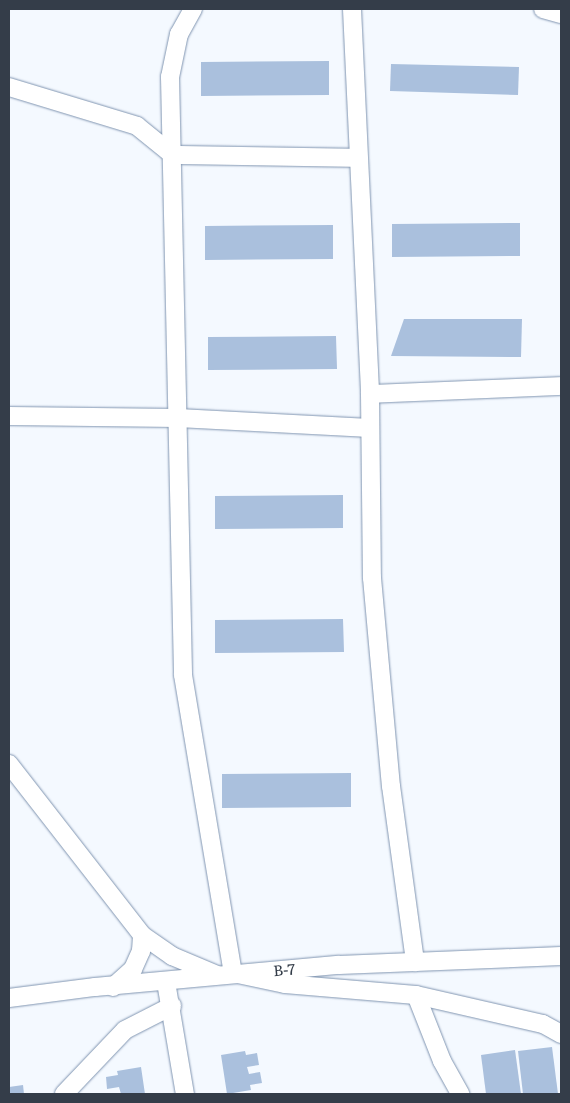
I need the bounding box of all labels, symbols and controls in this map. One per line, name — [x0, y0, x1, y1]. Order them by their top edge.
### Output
street label: B-7 — [272, 959, 296, 979]

